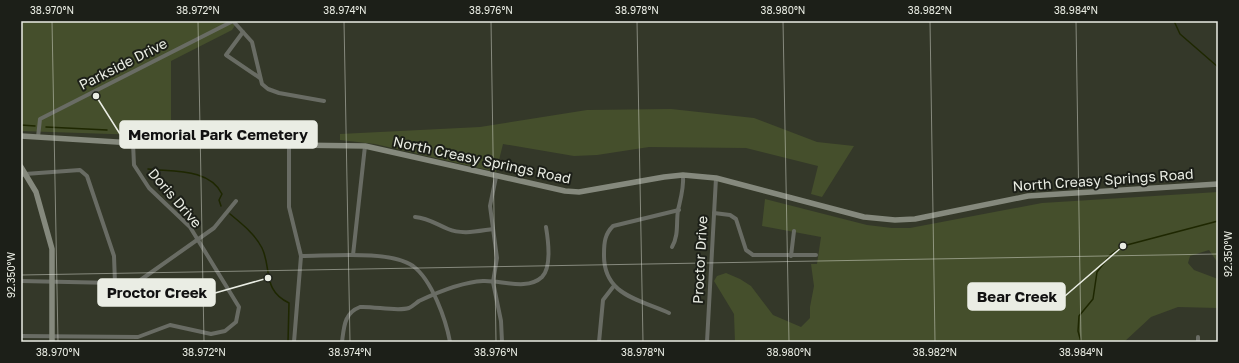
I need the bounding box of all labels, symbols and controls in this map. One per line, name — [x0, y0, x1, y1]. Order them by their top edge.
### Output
text: 38.970°N — [30, 4, 74, 16]
text: 38.972°N — [176, 4, 220, 16]
text: 38.974°N — [323, 4, 367, 16]
text: 38.976°N — [469, 4, 513, 16]
text: 38.978°N — [615, 4, 659, 16]
text: 38.980°N — [761, 4, 805, 16]
text: 38.982°N — [908, 4, 952, 16]
text: 38.984°N — [1054, 4, 1098, 16]
street label: Parkside Drive — [76, 34, 170, 93]
callout: Memorial Park Cemetery — [120, 121, 317, 148]
text: Memorial Park Cemetery — [128, 125, 308, 143]
street label: North Creasy Springs Road — [392, 132, 573, 187]
street label: Doris Drive — [145, 165, 206, 231]
street label: North Creasy Springs Road — [1012, 165, 1194, 194]
street label: Proctor Drive — [689, 216, 710, 304]
text: 92.350°W — [1222, 231, 1234, 277]
text: 92.350°W — [5, 252, 17, 298]
callout: Proctor Creek — [98, 279, 215, 306]
text: Proctor Creek — [107, 283, 208, 301]
callout: Bear Creek — [968, 283, 1065, 310]
text: Bear Creek — [977, 287, 1057, 305]
text: 38.970°N — [36, 346, 80, 358]
text: 38.972°N — [182, 346, 226, 358]
text: 38.974°N — [328, 346, 372, 358]
text: 38.976°N — [474, 346, 518, 358]
text: 38.978°N — [621, 346, 665, 358]
text: 38.980°N — [767, 346, 811, 358]
text: 38.982°N — [913, 346, 957, 358]
text: 38.984°N — [1059, 346, 1103, 358]

